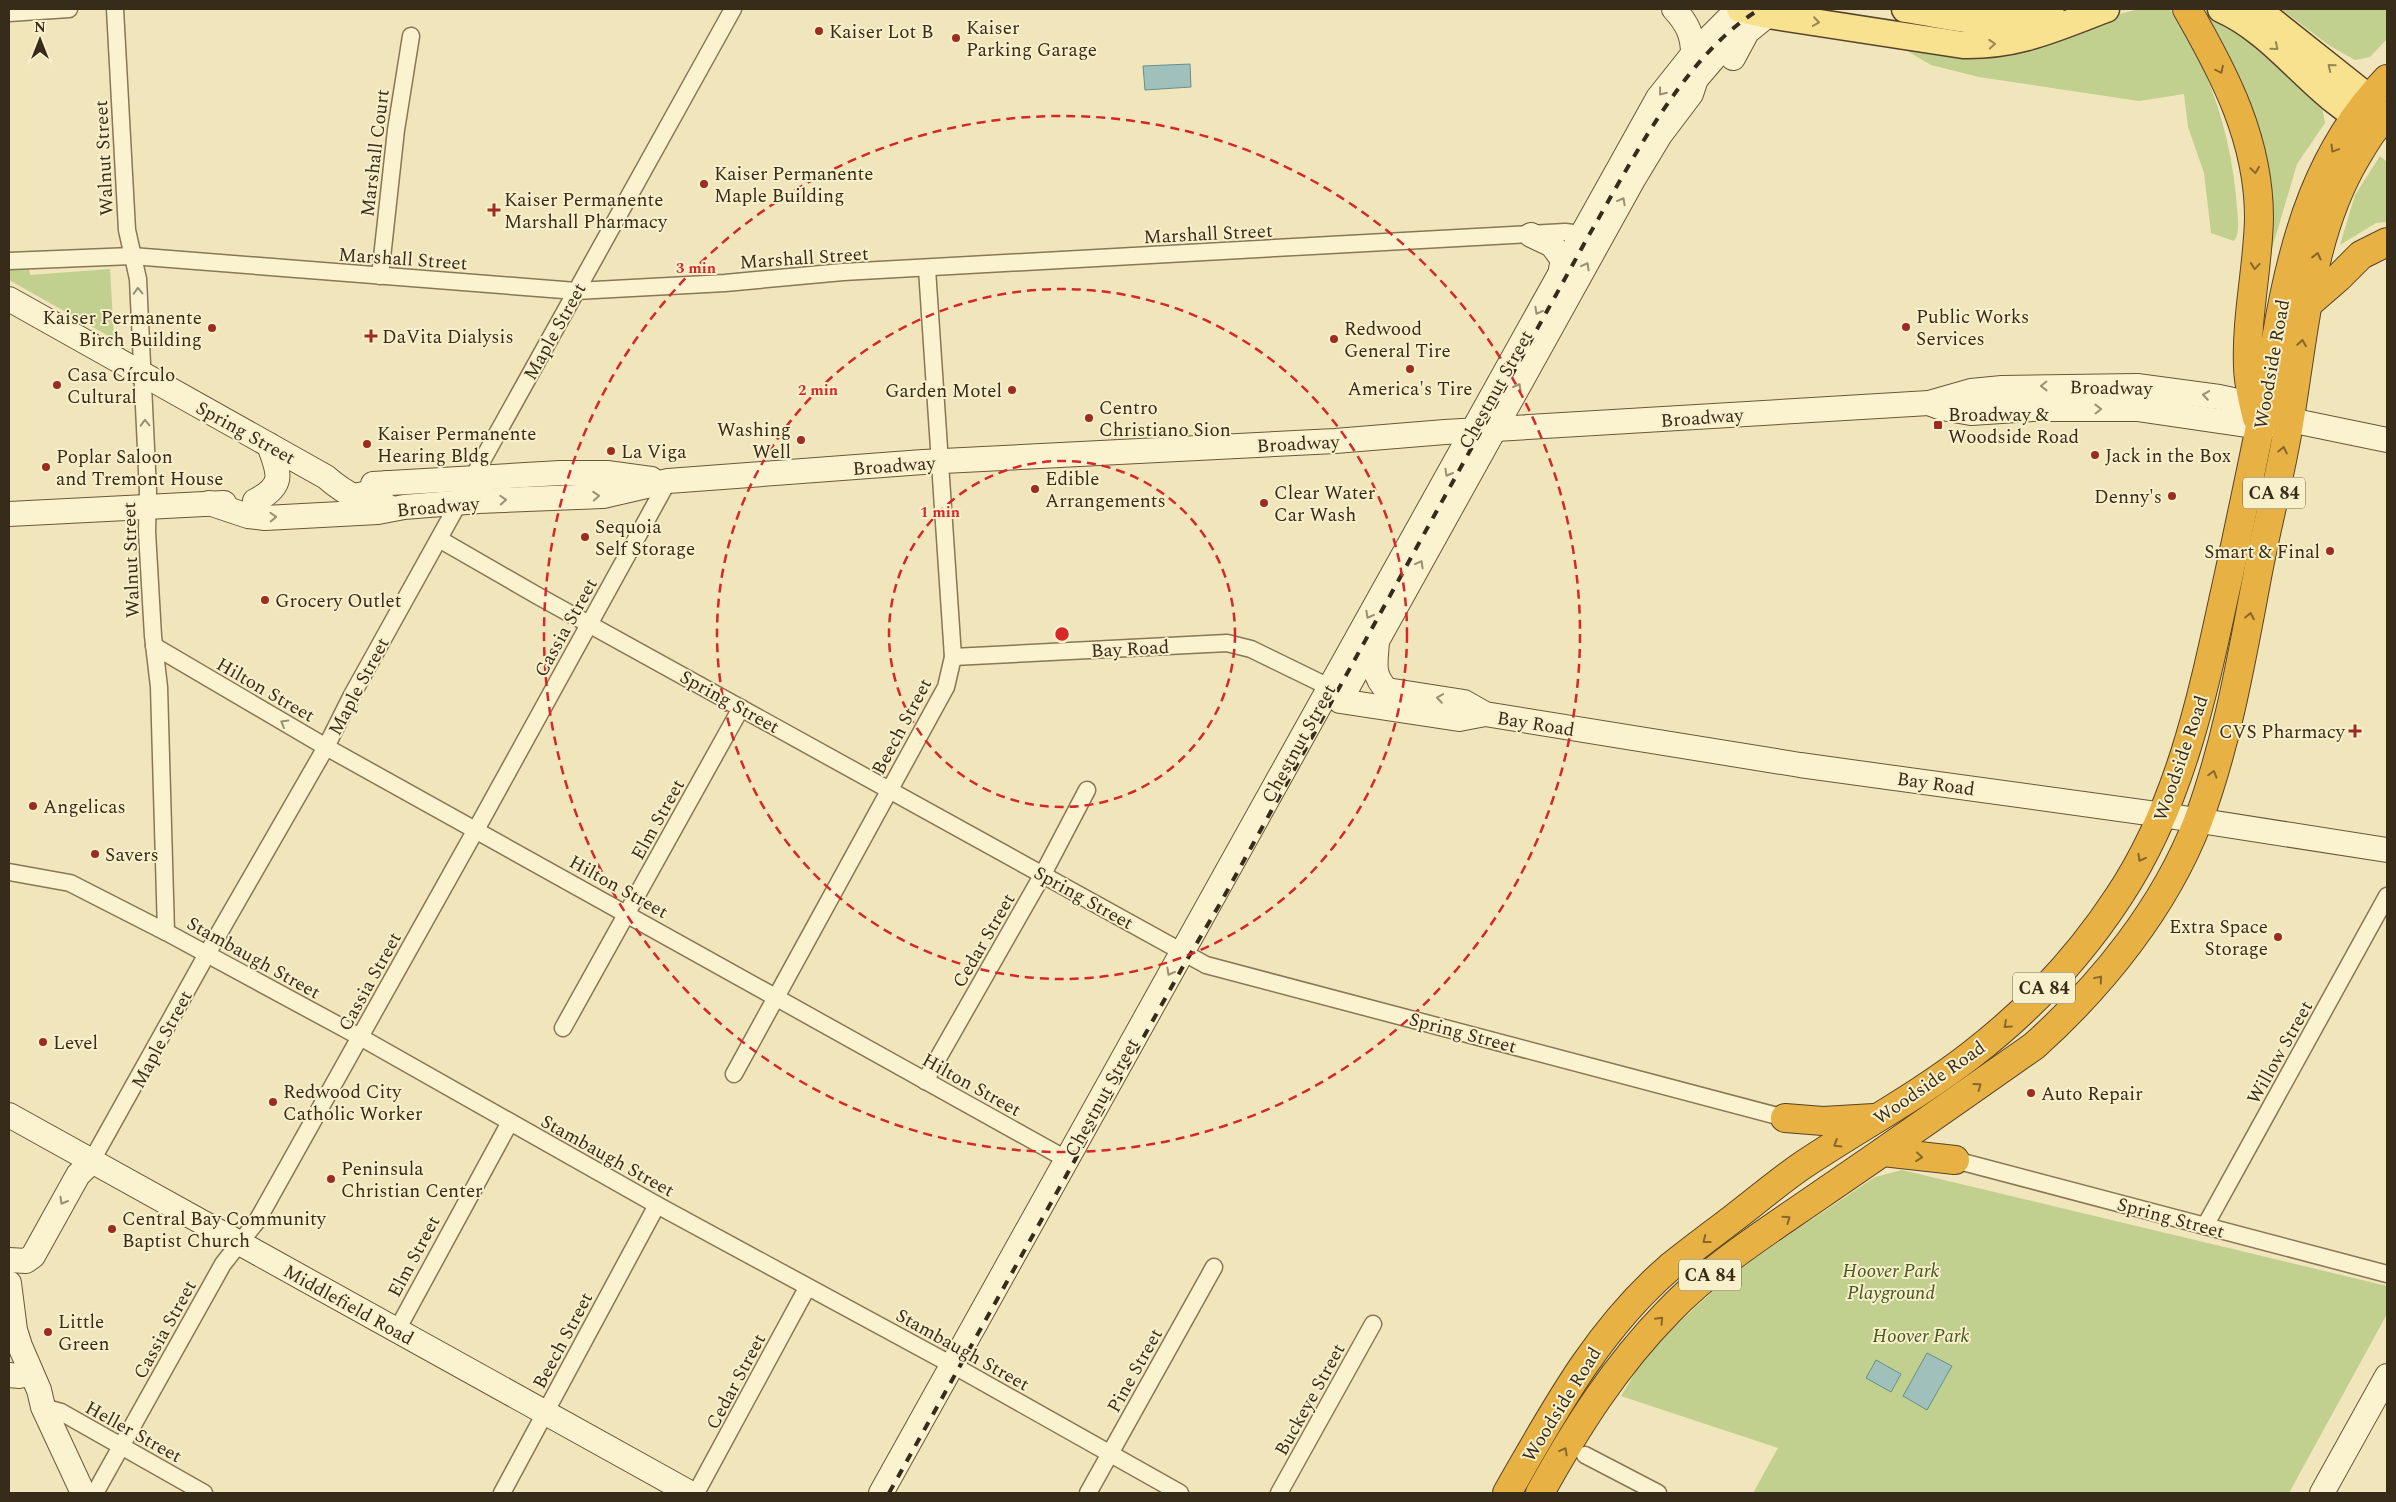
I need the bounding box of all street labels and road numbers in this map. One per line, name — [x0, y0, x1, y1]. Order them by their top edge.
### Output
street label: Marshall Court — [353, 87, 398, 219]
street label: Walnut Street — [87, 99, 122, 217]
street label: Marshall Street — [1143, 217, 1274, 252]
street label: Marshall Street — [739, 240, 870, 277]
street label: Marshall Street — [337, 241, 469, 278]
street label: Maple Street — [517, 277, 594, 386]
street label: Woodside Road — [2247, 297, 2298, 431]
street label: Chestnut Street — [1452, 325, 1541, 455]
street label: Broadway — [2069, 373, 2154, 404]
street label: Spring Street — [190, 394, 301, 473]
street label: Broadway — [1660, 401, 1745, 436]
street label: Broadway — [1256, 428, 1341, 461]
street label: Broadway — [852, 449, 937, 484]
road number: CA 84 — [2243, 478, 2305, 508]
street label: Broadway — [396, 489, 482, 526]
street label: Walnut Street — [115, 501, 148, 618]
street label: Cassia Street — [527, 573, 606, 682]
street label: Maple Street — [321, 632, 398, 741]
street label: Bay Road — [1090, 633, 1170, 666]
street label: Hilton Street — [211, 650, 320, 730]
street label: Spring Street — [674, 663, 785, 742]
street label: Beech Street — [865, 673, 940, 780]
street label: Chestnut Street — [1255, 679, 1344, 809]
street label: Woodside Road — [2146, 692, 2216, 825]
street label: Bay Road — [1495, 704, 1577, 745]
street label: Bay Road — [1895, 765, 1977, 804]
street label: Elm Street — [624, 774, 693, 866]
street label: Hilton Street — [563, 848, 673, 927]
street label: Spring Street — [1028, 859, 1139, 938]
street label: Cedar Street — [945, 888, 1023, 993]
street label: Stambaugh Street — [181, 910, 326, 1007]
street label: Cassia Street — [331, 927, 410, 1036]
road number: CA 84 — [2013, 972, 2075, 1004]
street label: Maple Street — [124, 985, 201, 1094]
street label: Willow Street — [2240, 995, 2321, 1110]
street label: Spring Street — [1406, 1005, 1520, 1062]
street label: Chestnut Street — [1058, 1033, 1147, 1163]
street label: Woodside Road — [1868, 1034, 1992, 1133]
street label: Hilton Street — [916, 1046, 1026, 1125]
street label: Stambaugh Street — [535, 1108, 680, 1205]
street label: Spring Street — [2114, 1190, 2228, 1247]
street label: Elm Street — [381, 1210, 448, 1303]
street label: Middlefield Road — [278, 1257, 419, 1353]
road number: CA 84 — [1679, 1260, 1741, 1290]
street label: Cassia Street — [126, 1275, 205, 1384]
street label: Beech Street — [526, 1287, 601, 1394]
street label: Stambaugh Street — [890, 1302, 1035, 1399]
street label: Pine Street — [1100, 1323, 1171, 1418]
street label: Cedar Street — [699, 1328, 774, 1435]
street label: Buckeye Street — [1267, 1338, 1353, 1461]
street label: Woodside Road — [1515, 1342, 1609, 1468]
street label: Heller Street — [79, 1394, 187, 1471]

